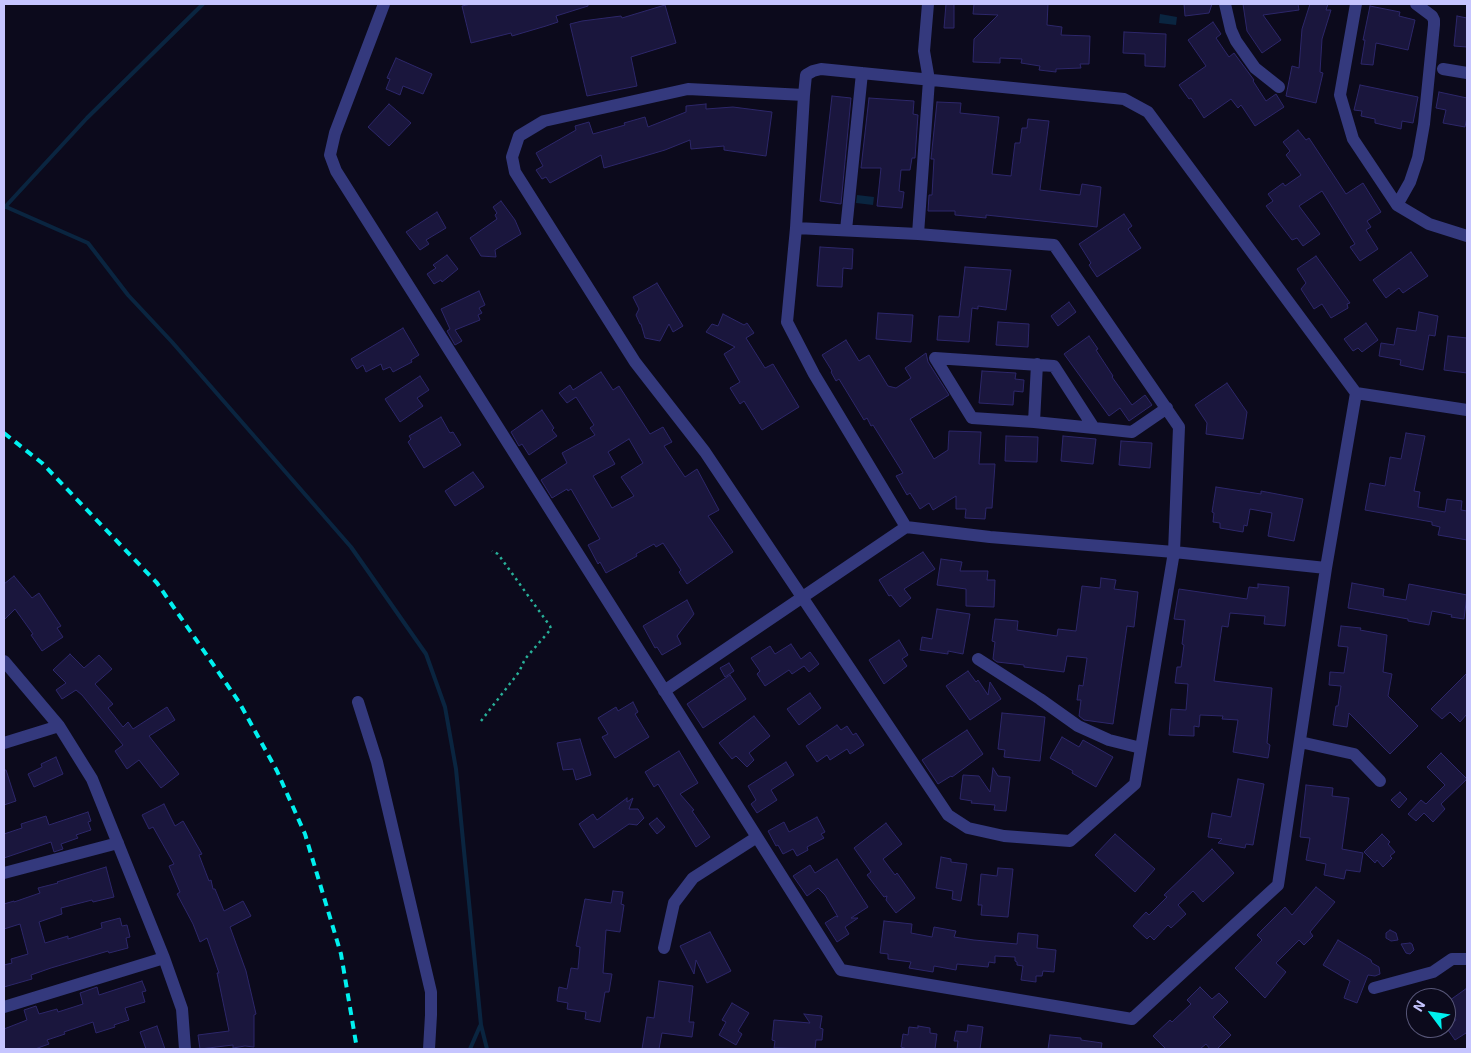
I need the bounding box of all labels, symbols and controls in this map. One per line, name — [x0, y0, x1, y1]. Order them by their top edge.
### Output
north arrow — [1406, 988, 1456, 1038]
text: N — [1409, 997, 1428, 1014]

